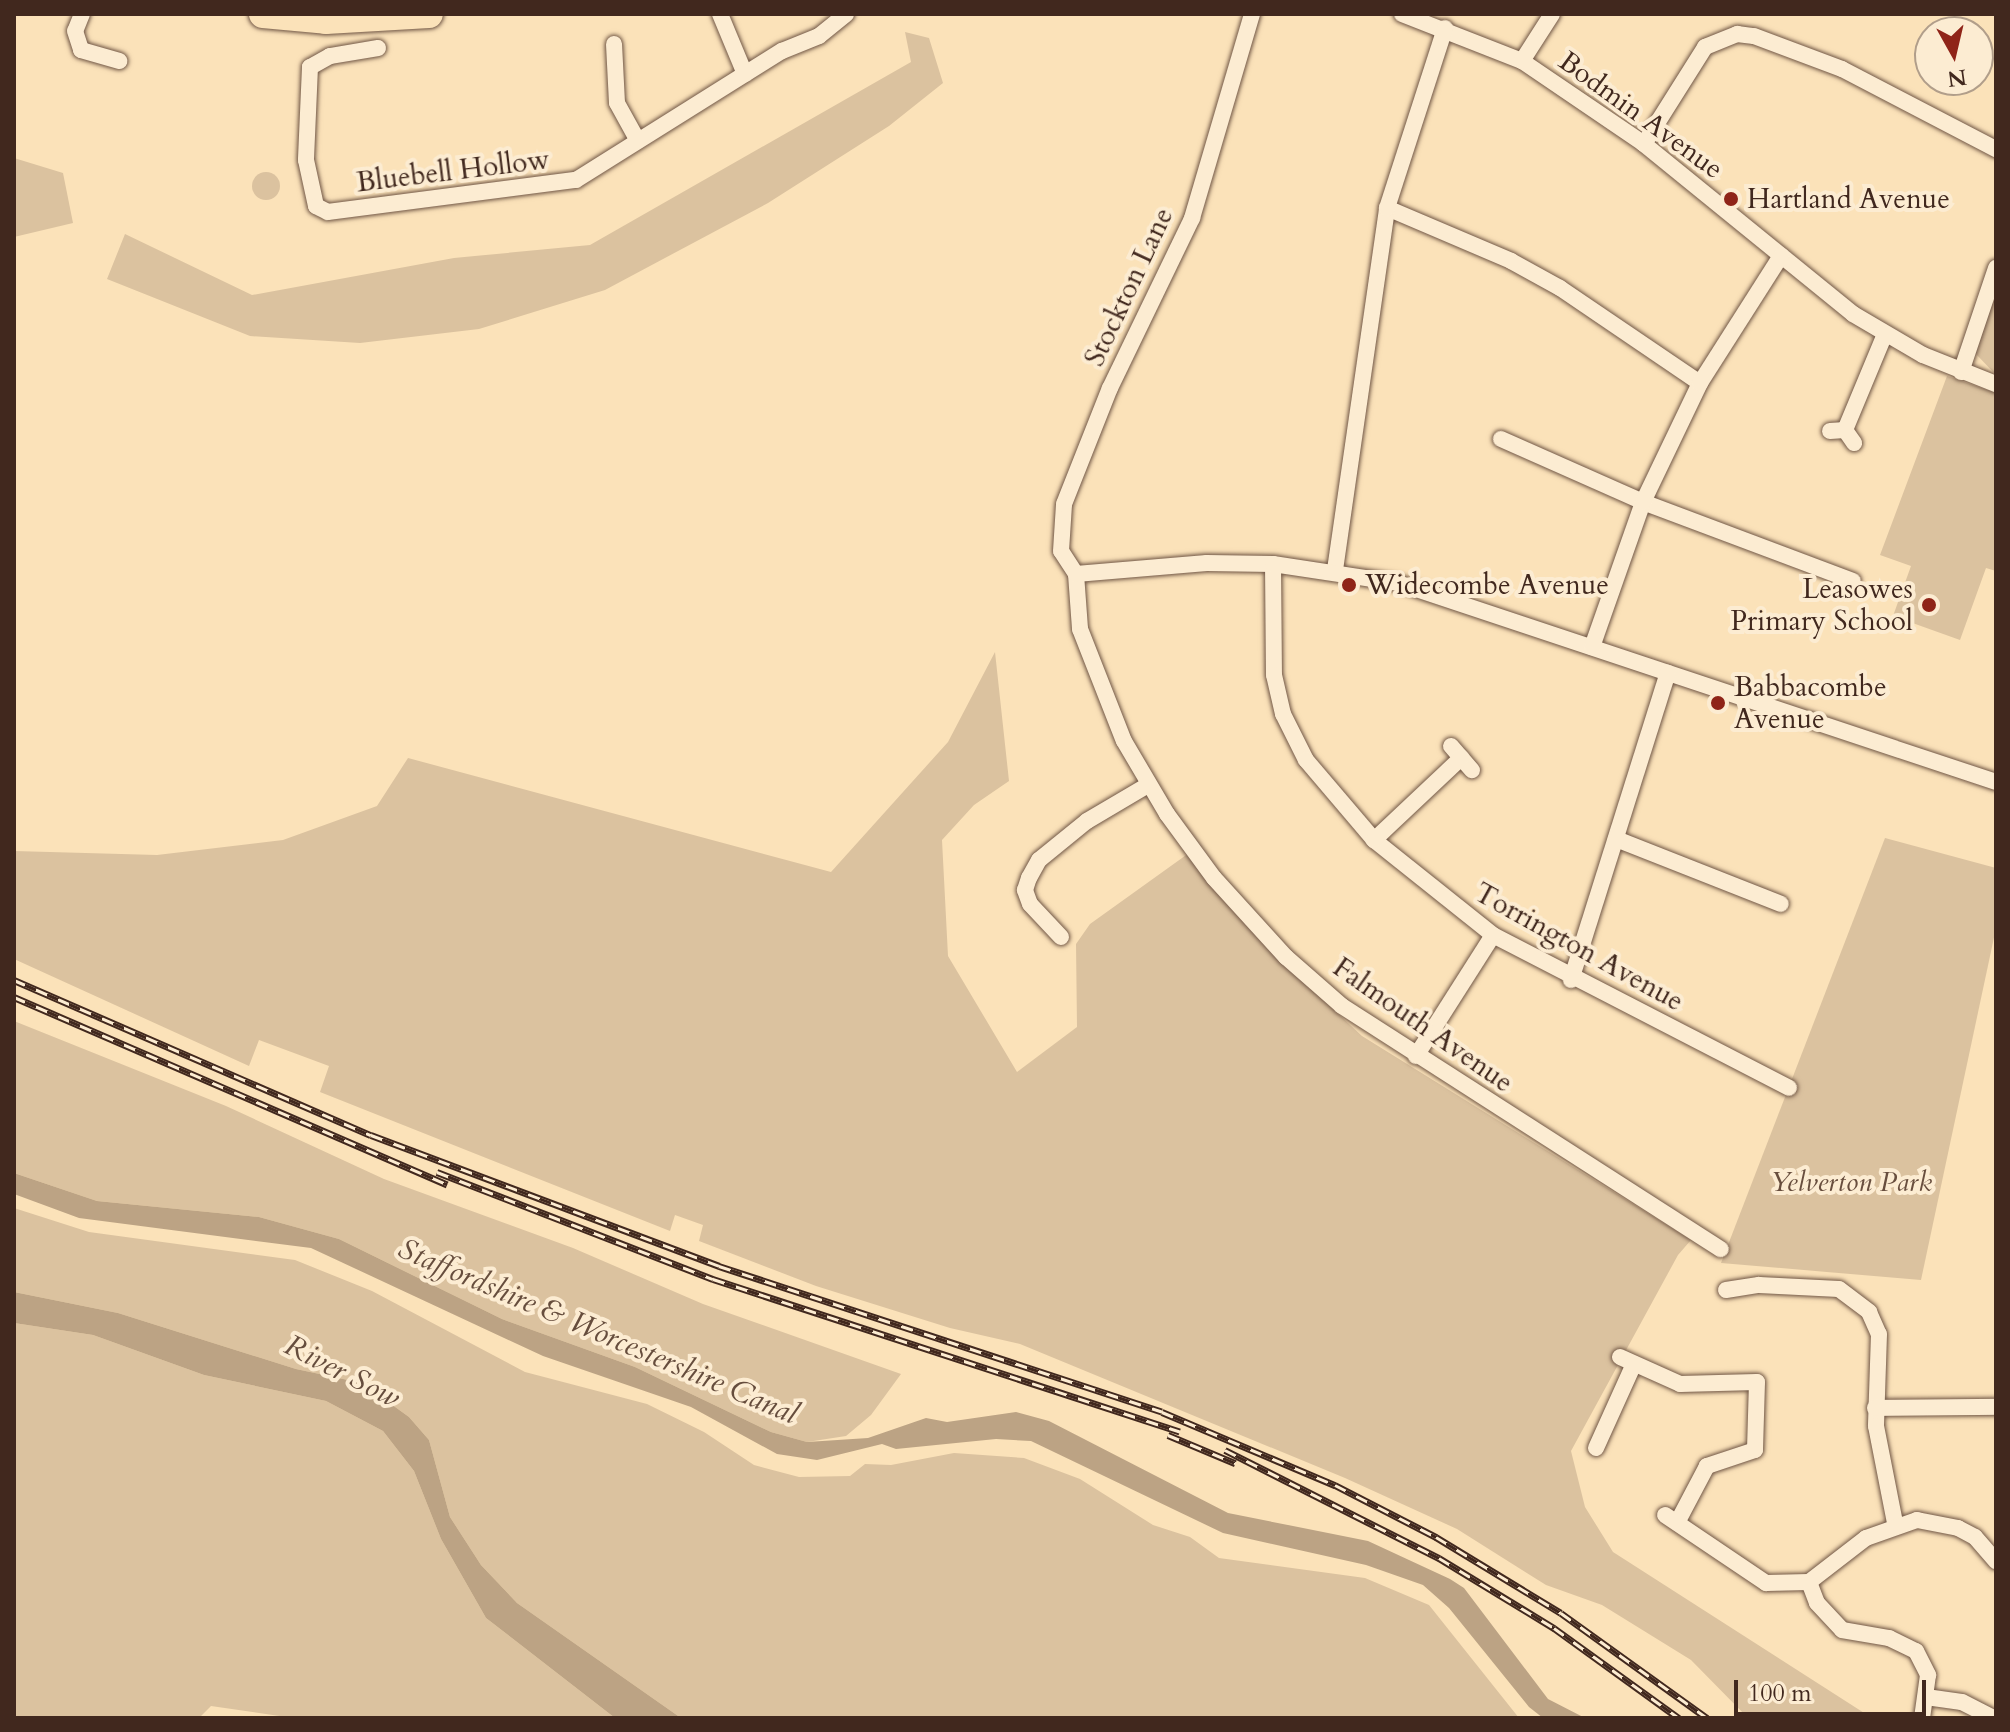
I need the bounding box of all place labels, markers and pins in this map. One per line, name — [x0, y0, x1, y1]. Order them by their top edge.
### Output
place label: Hartland Avenue — [1747, 182, 1950, 216]
marker: Hartland Avenue — [1722, 190, 1740, 208]
place label: Widecombe Avenue — [1365, 568, 1609, 602]
place label: Leasowes Primary School — [1730, 572, 1913, 638]
marker: Widecombe Avenue — [1340, 576, 1358, 594]
marker: Leasowes Primary School — [1920, 596, 1938, 614]
place label: Babbacombe Avenue — [1734, 670, 1887, 736]
marker: Babbacombe Avenue — [1709, 694, 1727, 712]

